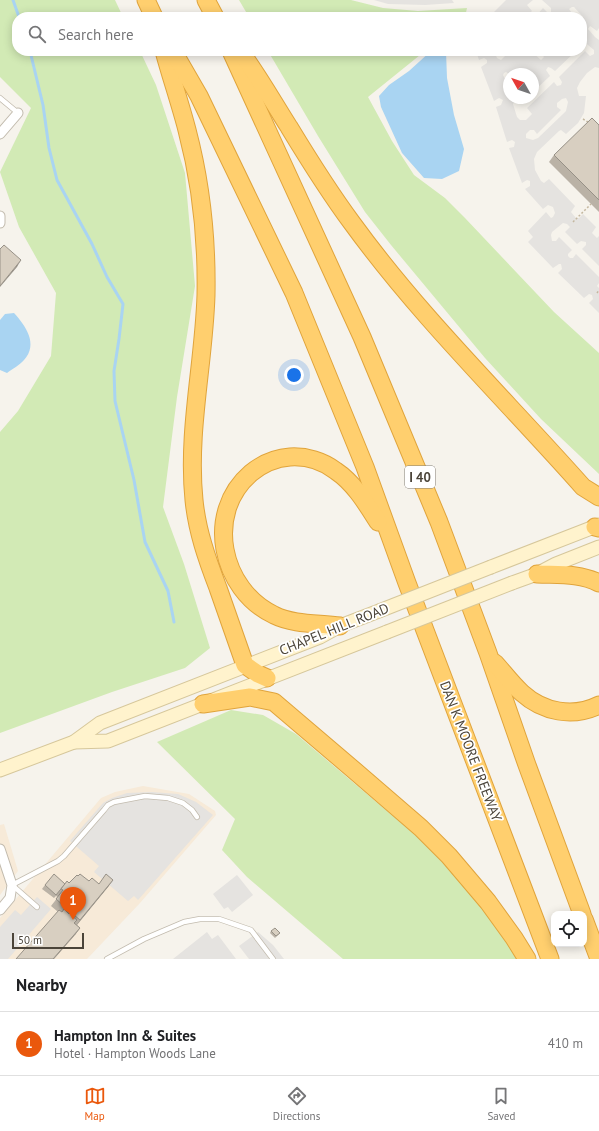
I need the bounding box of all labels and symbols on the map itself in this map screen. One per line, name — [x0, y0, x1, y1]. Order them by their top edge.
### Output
north arrow — [503, 68, 539, 104]
your location — [284, 365, 304, 385]
road number: I 40 — [405, 466, 435, 488]
street label: CHAPEL HILL ROAD — [277, 599, 391, 659]
street label: DAN K MOORE FREEWAY — [436, 678, 506, 824]
pin: 1 — [60, 887, 86, 920]
scale bar — [12, 931, 84, 950]

